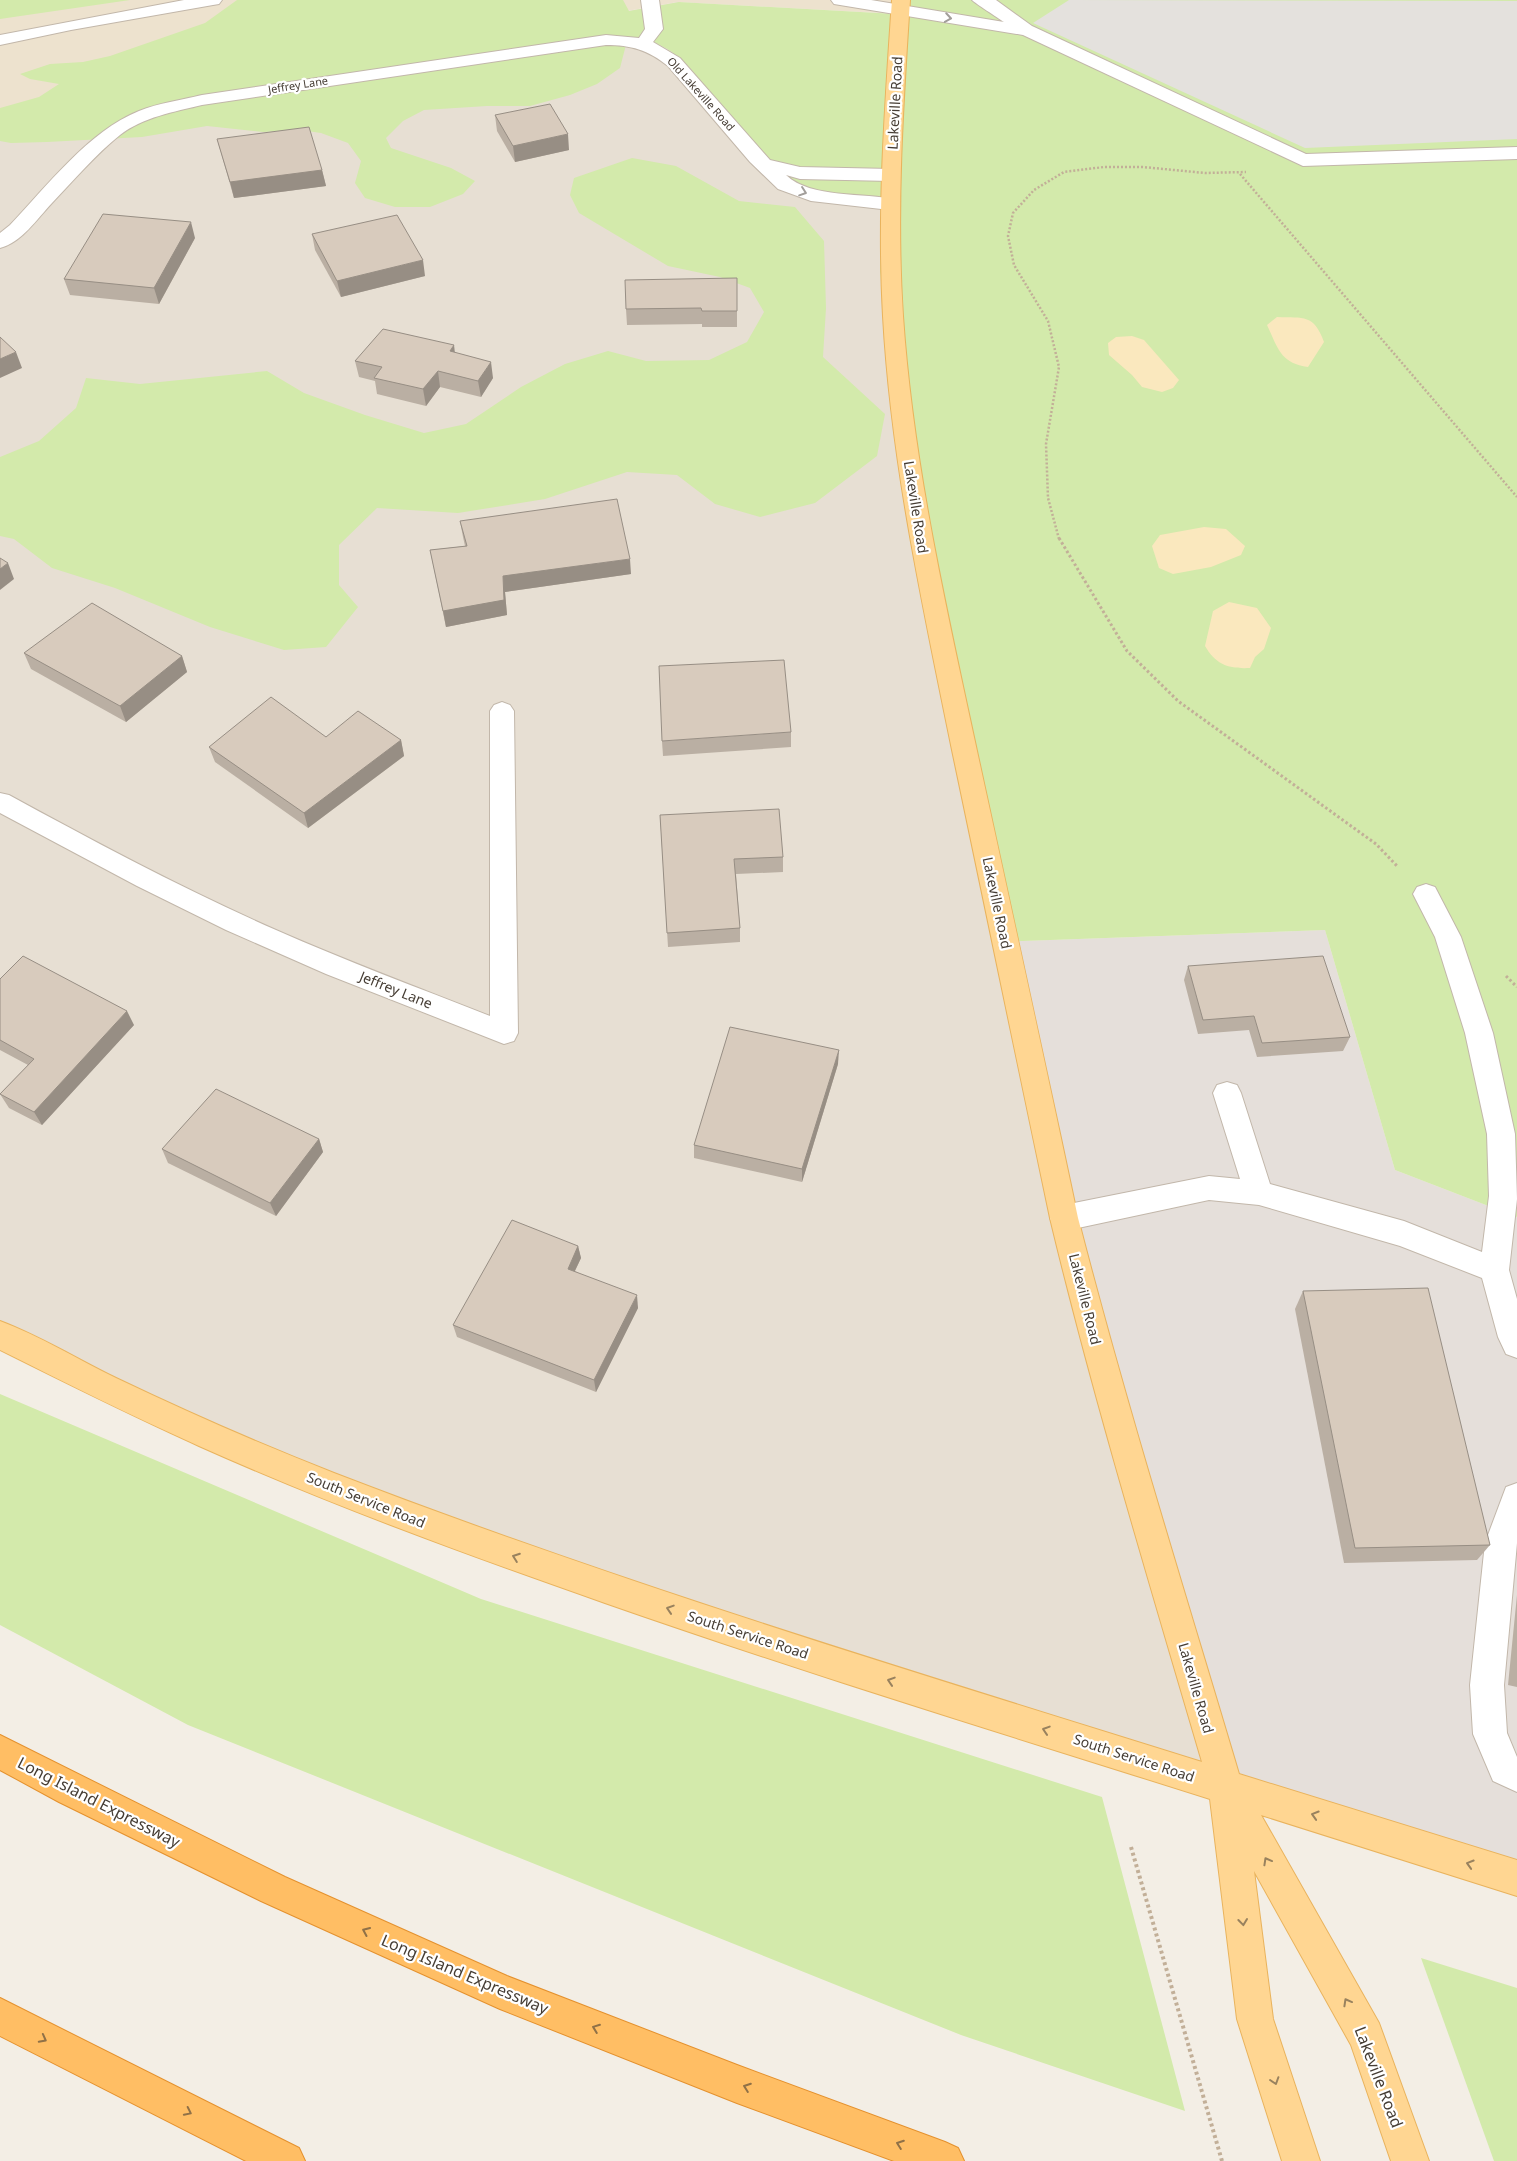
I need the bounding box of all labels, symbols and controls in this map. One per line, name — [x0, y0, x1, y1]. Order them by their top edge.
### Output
one-way arrow — [944, 12, 952, 23]
street label: Old Lakeville Road — [664, 54, 739, 134]
street label: Lakeville Road — [883, 56, 906, 150]
street label: Jeffrey Lane — [266, 72, 329, 97]
one-way arrow — [799, 186, 807, 196]
street label: Lakeville Road — [900, 459, 933, 555]
street label: Lakeville Road — [978, 855, 1016, 951]
street label: Jeffrey Lane — [355, 966, 436, 1013]
street label: Lakeville Road — [1065, 1251, 1106, 1347]
street label: South Service Road — [304, 1467, 428, 1532]
one-way arrow — [512, 1552, 521, 1562]
one-way arrow — [666, 1605, 674, 1615]
street label: South Service Road — [685, 1606, 811, 1663]
street label: Lakeville Road — [1174, 1640, 1218, 1735]
one-way arrow — [887, 1676, 896, 1686]
one-way arrow — [1042, 1726, 1050, 1736]
street label: South Service Road — [1071, 1729, 1197, 1786]
street label: Long Island Expressway — [14, 1751, 185, 1853]
one-way arrow — [1312, 1811, 1320, 1821]
one-way arrow — [1264, 1857, 1274, 1866]
one-way arrow — [1467, 1859, 1475, 1869]
one-way arrow — [1237, 1919, 1248, 1927]
one-way arrow — [362, 1926, 371, 1937]
street label: Long Island Expressway — [378, 1929, 553, 2020]
one-way arrow — [1344, 1999, 1354, 2008]
street label: Lakeville Road — [1350, 2023, 1408, 2131]
one-way arrow — [592, 2024, 601, 2035]
one-way arrow — [38, 2033, 47, 2043]
one-way arrow — [1269, 2076, 1279, 2085]
one-way arrow — [743, 2083, 752, 2093]
one-way arrow — [183, 2106, 192, 2117]
one-way arrow — [896, 2140, 904, 2150]

